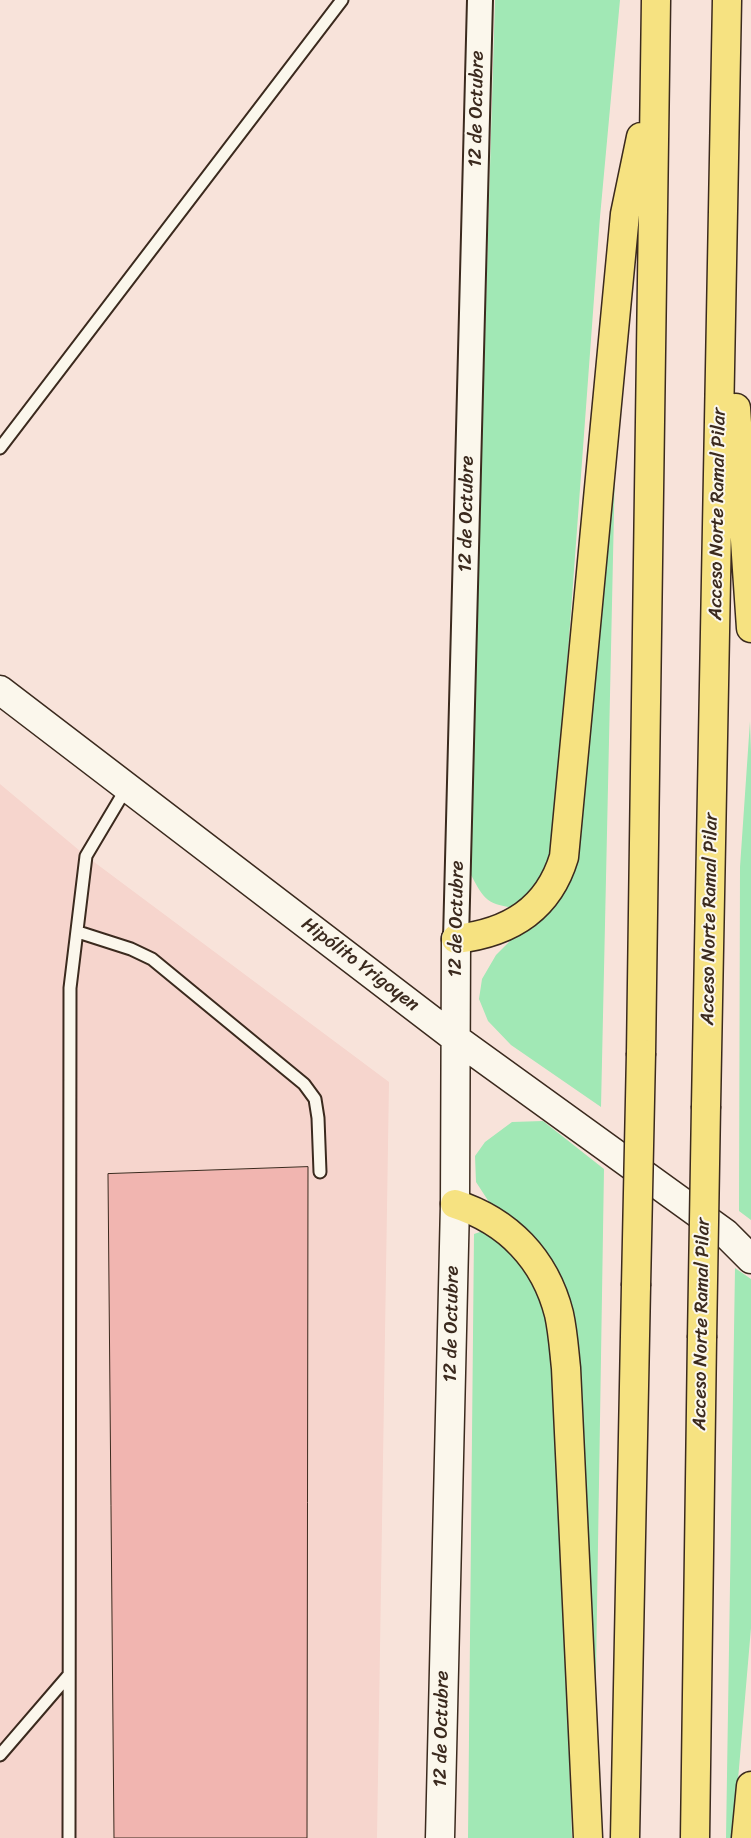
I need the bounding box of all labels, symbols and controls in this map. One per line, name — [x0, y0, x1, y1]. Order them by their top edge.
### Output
street label: 12 de Octubre — [465, 50, 489, 168]
street label: Acceso Norte Ramal Pilar — [705, 408, 731, 620]
street label: 12 de Octubre — [455, 455, 479, 573]
street label: Acceso Norte Ramal Pilar — [697, 813, 723, 1025]
street label: 12 de Octubre — [445, 860, 469, 978]
street label: Hipólito Yrigoyen — [296, 913, 424, 1017]
street label: Acceso Norte Ramal Pilar — [689, 1218, 715, 1430]
street label: 12 de Octubre — [440, 1265, 464, 1383]
street label: 12 de Octubre — [430, 1670, 454, 1788]

